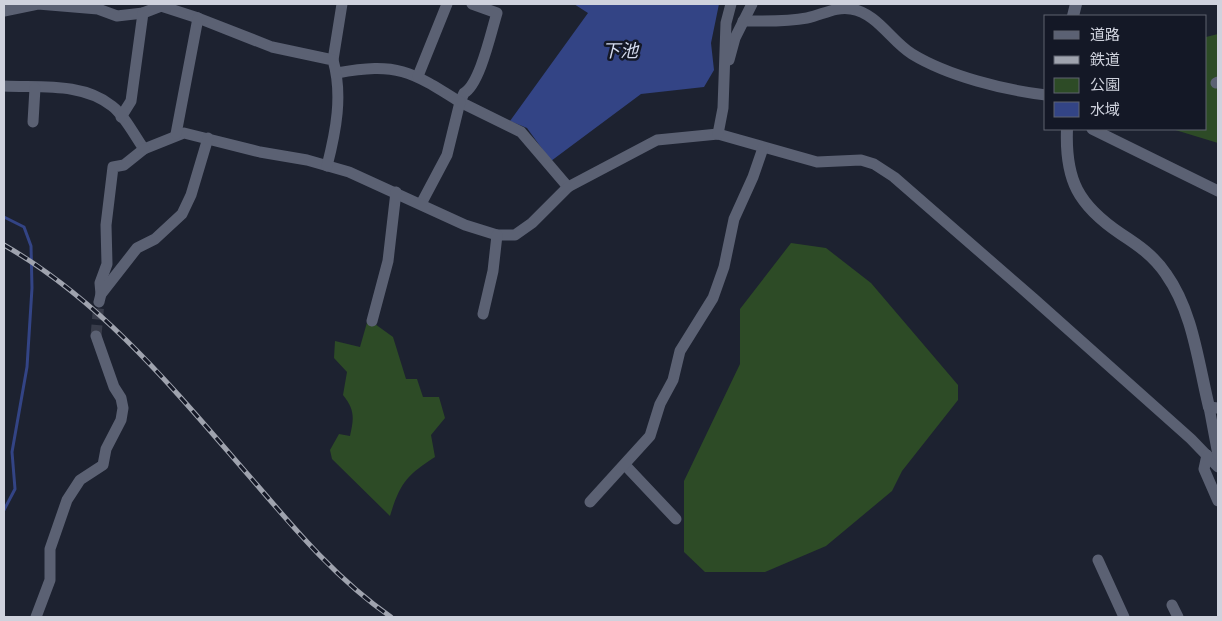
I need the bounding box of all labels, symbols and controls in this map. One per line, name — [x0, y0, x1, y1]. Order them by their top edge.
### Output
legend — [1044, 15, 1207, 130]
text: 道路 — [1090, 26, 1120, 44]
water label: 下池 — [602, 40, 640, 62]
text: 鉄道 — [1090, 51, 1120, 69]
text: 公園 — [1090, 76, 1120, 94]
text: 水域 — [1090, 101, 1120, 119]

